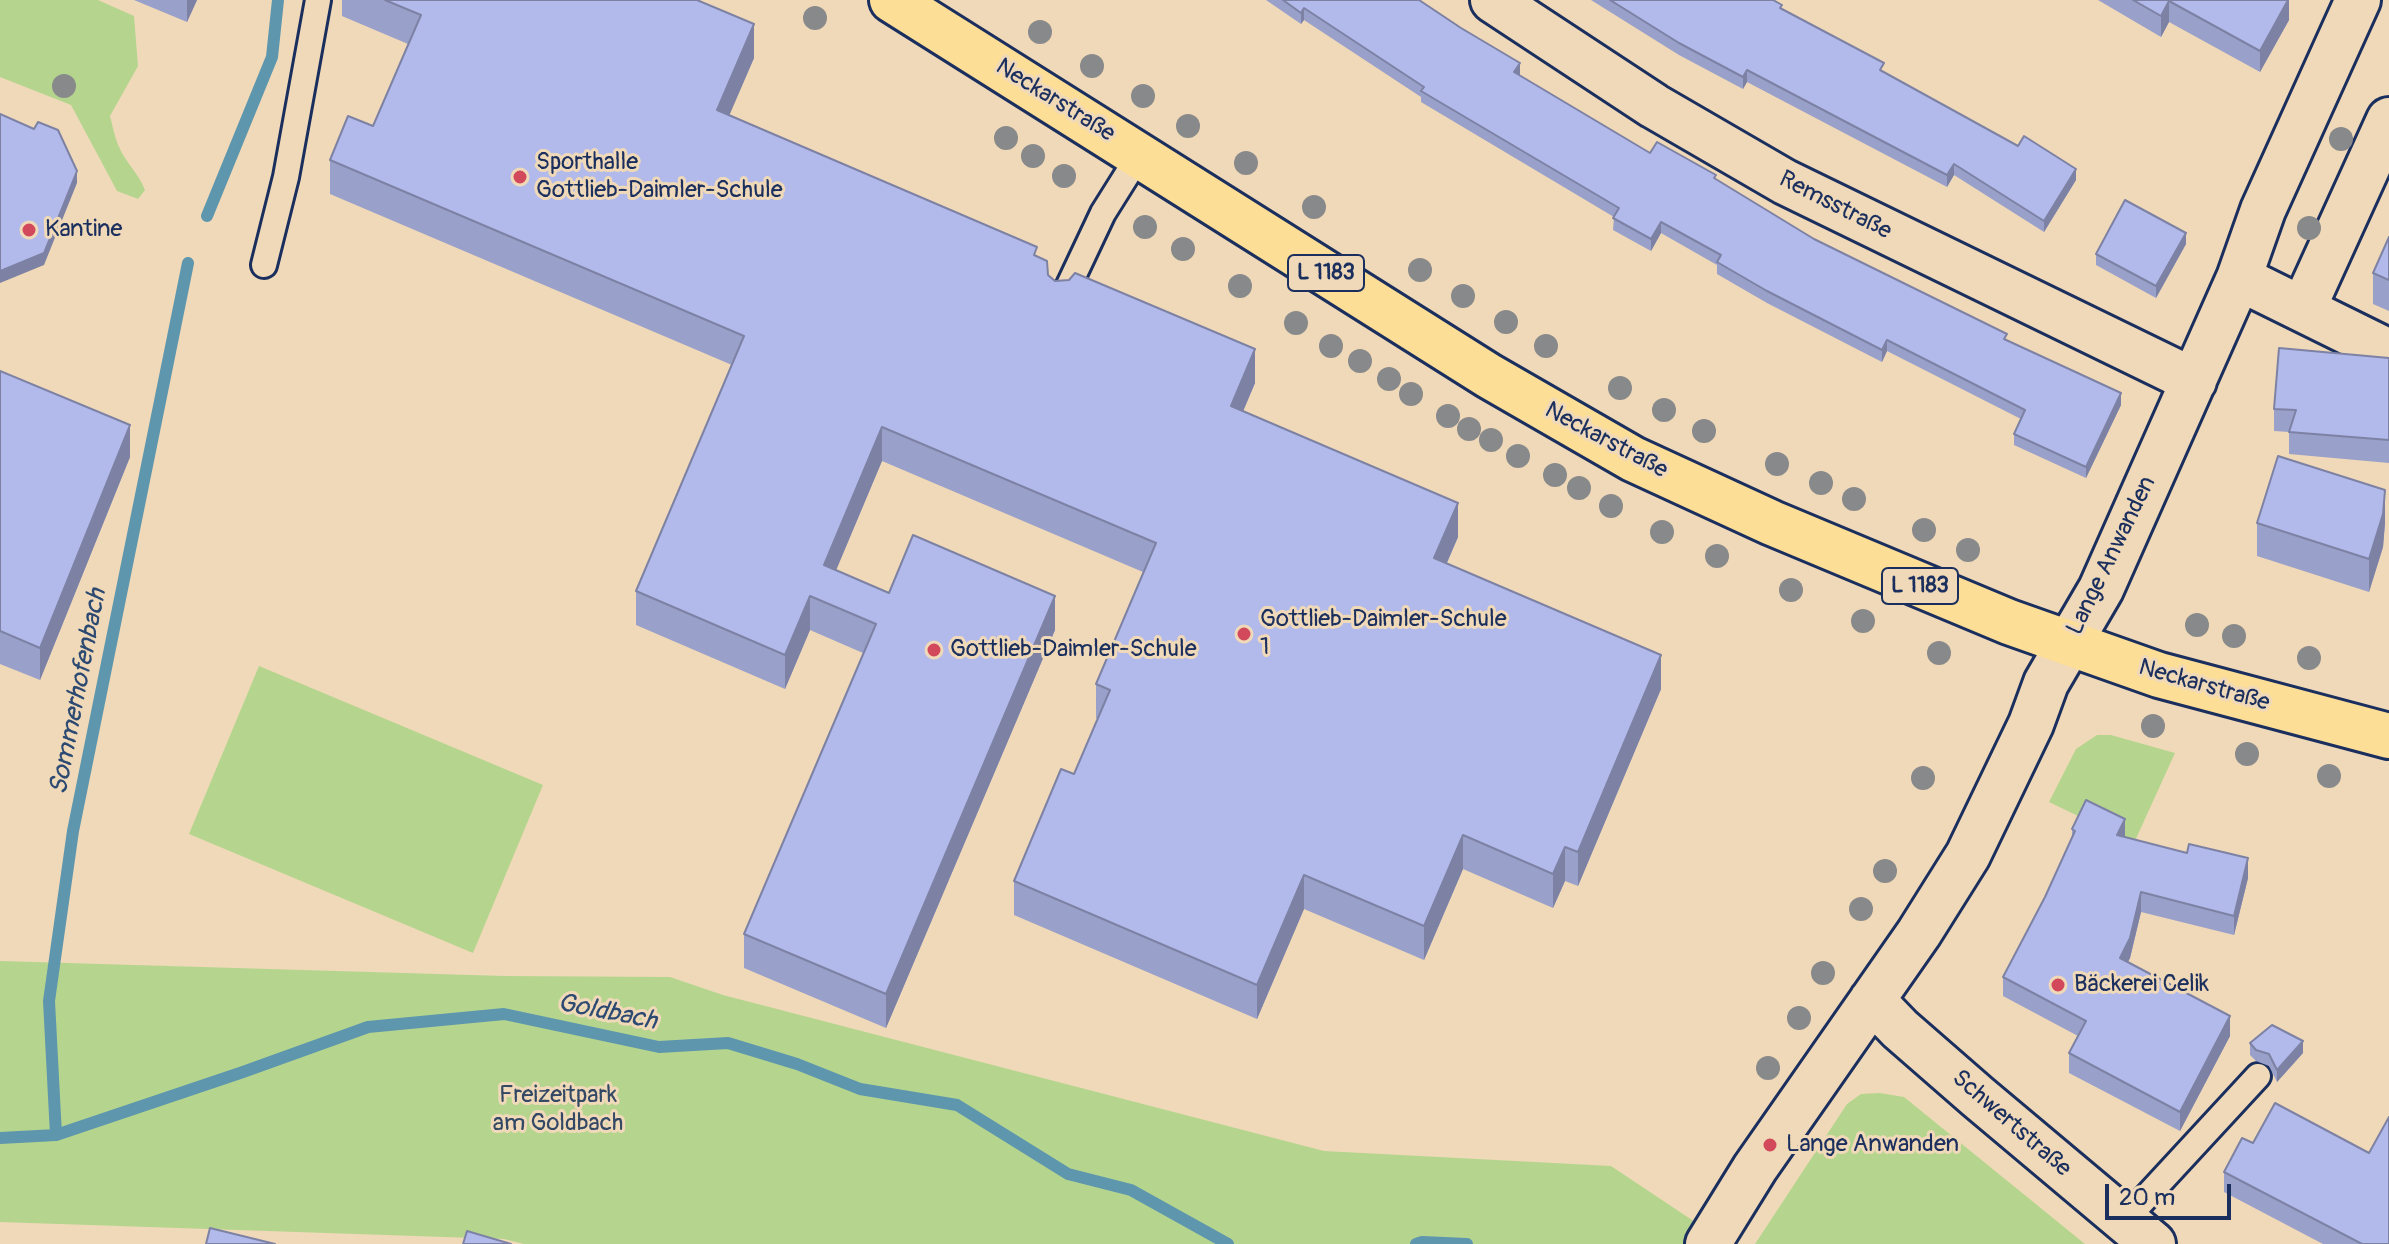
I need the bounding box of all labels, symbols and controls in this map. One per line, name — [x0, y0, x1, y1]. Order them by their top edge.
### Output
street label: Neckarstraße — [990, 53, 1120, 149]
place label: Sporthalle Gottlieb-Daimler-Schule — [536, 149, 783, 205]
street label: Remsstraße — [1774, 165, 1896, 247]
marker: Sporthalle Gottlieb-Daimler-Schule — [511, 168, 529, 186]
place label: Kantine — [45, 216, 122, 244]
marker: Kantine — [20, 221, 38, 239]
road number: L 1183 — [1288, 255, 1364, 291]
street label: Neckarstraße — [1540, 397, 1672, 485]
street label: Lange Anwanden — [2061, 472, 2163, 640]
road number: L 1183 — [1882, 568, 1958, 604]
water label: Sommerhofenbach — [44, 586, 114, 798]
place label: Gottlieb-Daimler-Schule 1 — [1260, 606, 1507, 662]
marker: Gottlieb-Daimler-Schule 1 — [1235, 625, 1253, 643]
place label: Gottlieb-Daimler-Schule — [950, 636, 1197, 664]
marker: Gottlieb-Daimler-Schule — [925, 641, 943, 659]
street label: Neckarstraße — [2135, 654, 2273, 718]
place label: Bäckerei Celik — [2074, 971, 2209, 999]
marker: Bäckerei Celik — [2049, 976, 2067, 994]
water label: Goldbach — [555, 988, 659, 1038]
street label: Schwertstraße — [1945, 1064, 2077, 1184]
park label: Freizeitpark am Goldbach — [493, 1082, 623, 1138]
place label: Lange Anwanden — [1786, 1131, 1959, 1159]
marker: Lange Anwanden — [1761, 1136, 1779, 1154]
scale bar — [2109, 1168, 2235, 1218]
text: 20 m — [2119, 1183, 2175, 1212]

